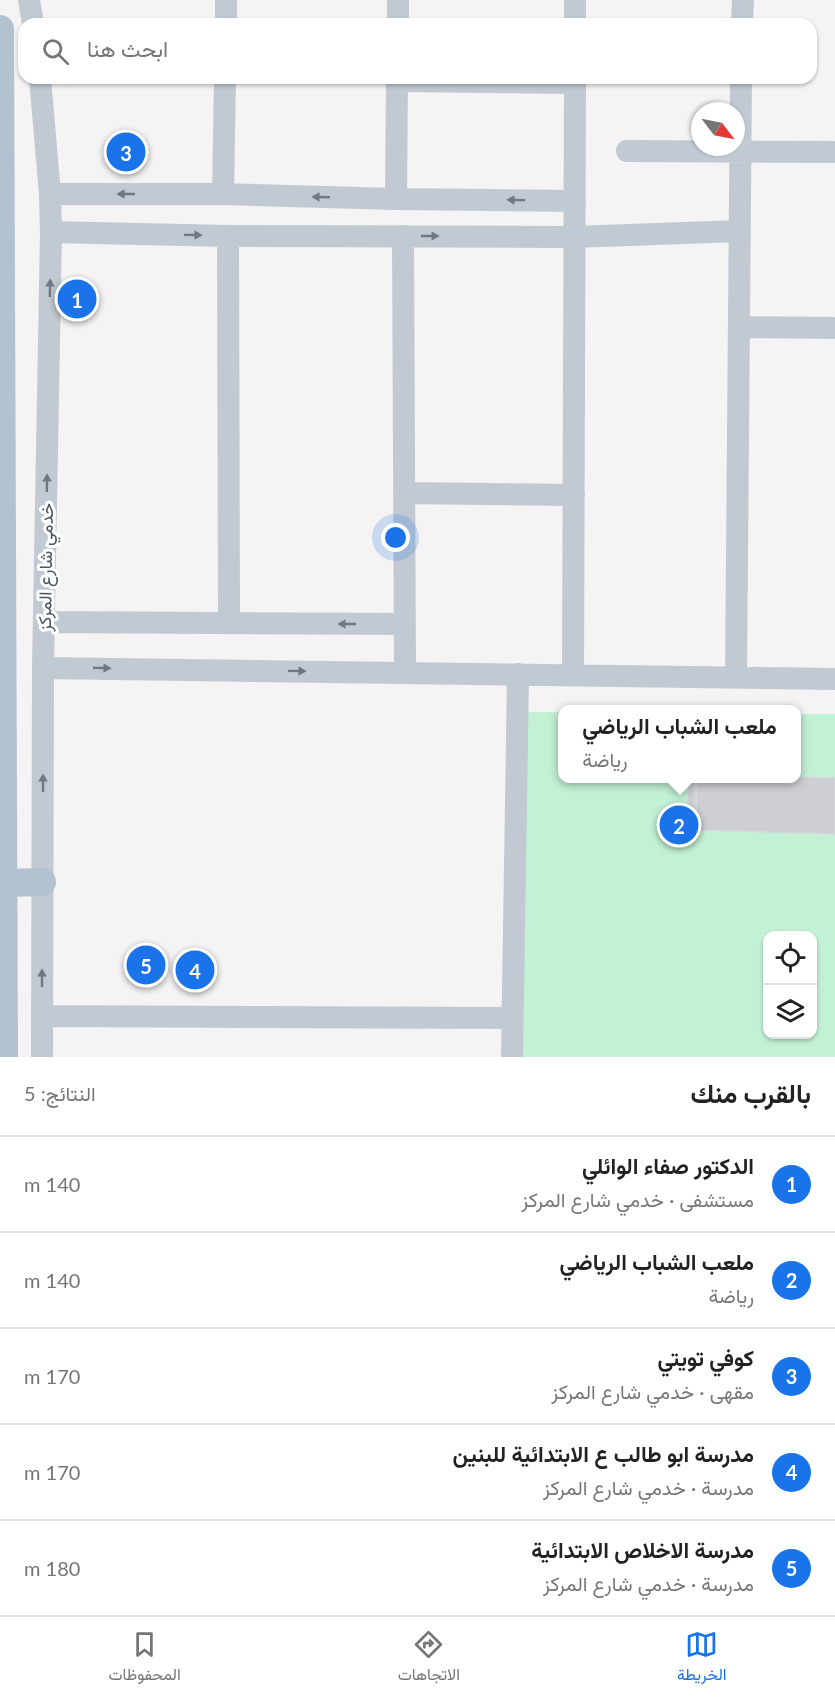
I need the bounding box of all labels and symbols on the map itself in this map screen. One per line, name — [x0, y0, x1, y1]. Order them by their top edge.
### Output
north arrow — [691, 102, 745, 156]
pin: 3 — [106, 130, 146, 174]
one-way arrow — [117, 189, 136, 199]
one-way arrow — [312, 192, 331, 201]
one-way arrow — [507, 195, 526, 205]
one-way arrow — [184, 231, 203, 240]
one-way arrow — [421, 231, 440, 241]
pin: 1 — [58, 276, 97, 322]
one-way arrow — [45, 278, 55, 297]
one-way arrow — [42, 473, 52, 492]
street label: خدمي شارع المركز — [33, 503, 62, 633]
your location — [381, 523, 410, 552]
one-way arrow — [337, 619, 356, 629]
one-way arrow — [92, 664, 111, 673]
one-way arrow — [287, 666, 306, 676]
one-way arrow — [38, 773, 48, 792]
pin: 2 — [660, 802, 698, 848]
pin: 5 — [126, 942, 166, 988]
pin: 4 — [176, 948, 214, 992]
one-way arrow — [37, 968, 47, 987]

